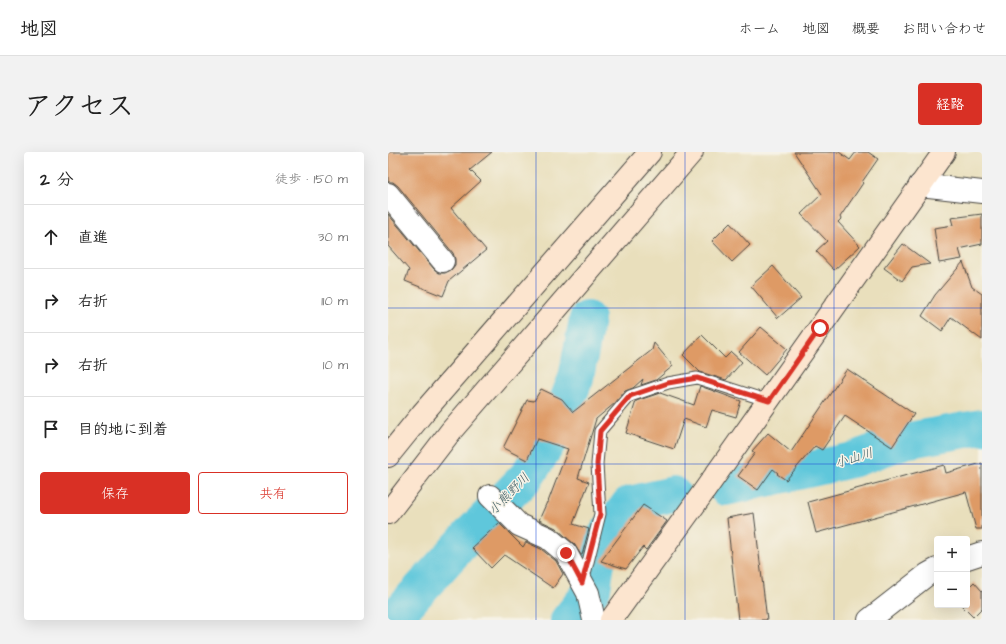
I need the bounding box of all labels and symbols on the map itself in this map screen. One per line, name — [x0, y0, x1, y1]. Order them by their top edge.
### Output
route start — [811, 319, 829, 337]
water label: 小山川 — [833, 444, 875, 472]
water label: 小熊野川 — [484, 469, 534, 519]
route end — [557, 544, 575, 562]

